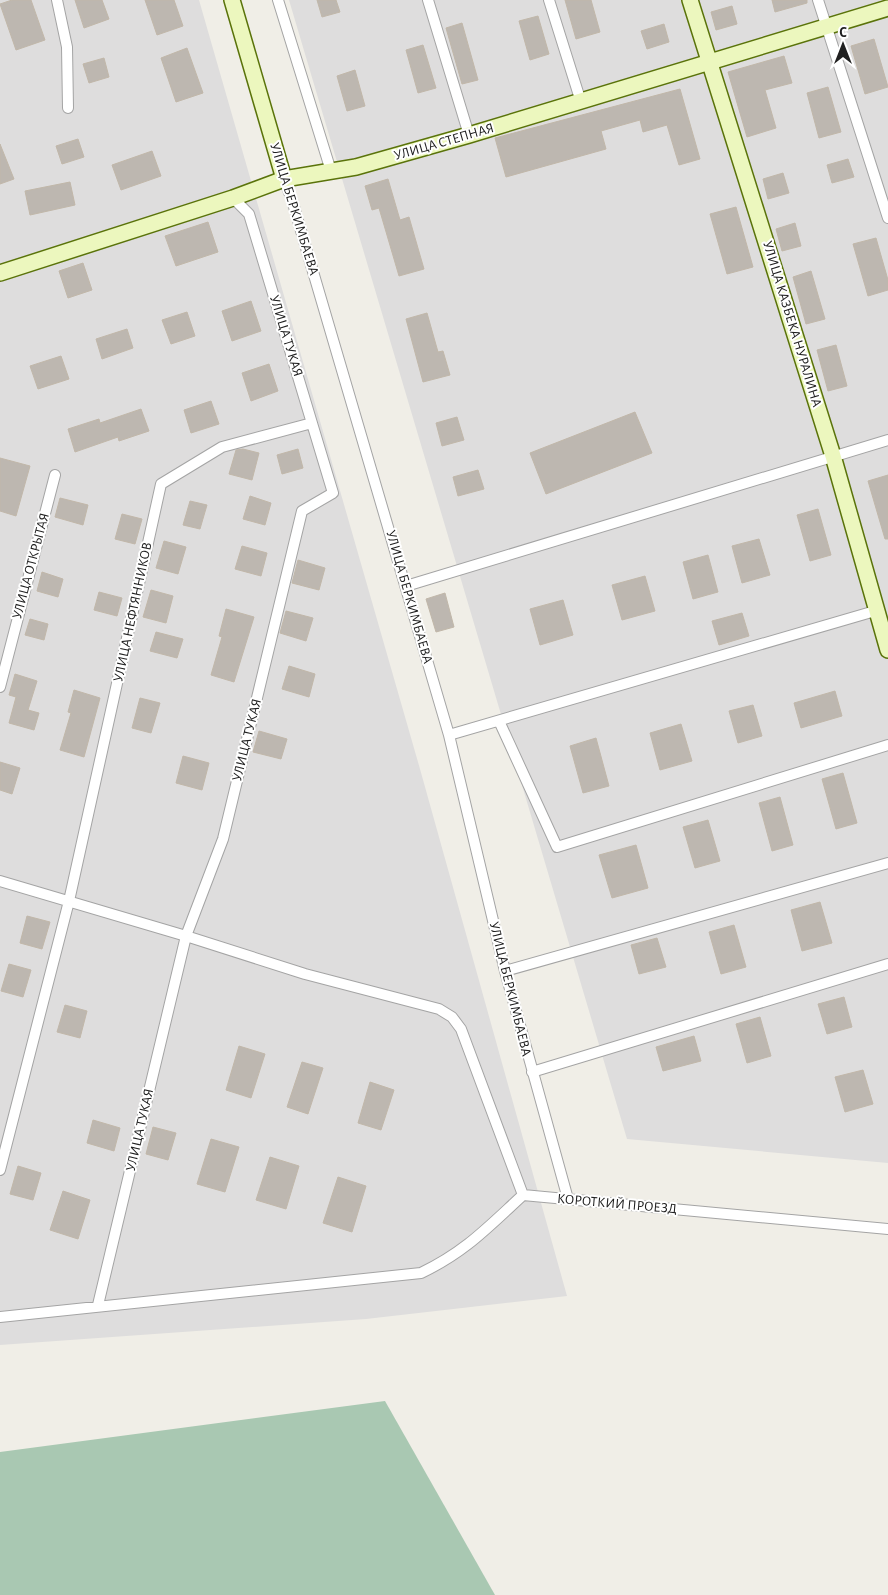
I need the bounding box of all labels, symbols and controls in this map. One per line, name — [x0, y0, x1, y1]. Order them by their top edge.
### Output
north arrow — [818, 20, 868, 70]
text: С — [839, 26, 847, 40]
street label: УЛИЦА СТЕПНАЯ — [393, 121, 495, 163]
street label: УЛИЦА БЕРКИМБАЕВА — [267, 141, 321, 277]
street label: УЛИЦА КАЗБЕКА НУРАЛИНА — [760, 239, 824, 409]
street label: УЛИЦА ТУКАЯ — [267, 294, 305, 378]
street label: УЛИЦА ОТКРЫТАЯ — [10, 511, 52, 621]
street label: УЛИЦА БЕРКИМБАЕВА — [383, 529, 435, 665]
street label: УЛИЦА НЕФТЯННИКОВ — [111, 541, 155, 683]
street label: УЛИЦА ТУКАЯ — [230, 697, 264, 783]
street label: УЛИЦА БЕРКИМБАЕВА — [487, 920, 533, 1058]
street label: УЛИЦА ТУКАЯ — [124, 1087, 156, 1173]
street label: КОРОТКИЙ ПРОЕЗД — [556, 1191, 678, 1216]

